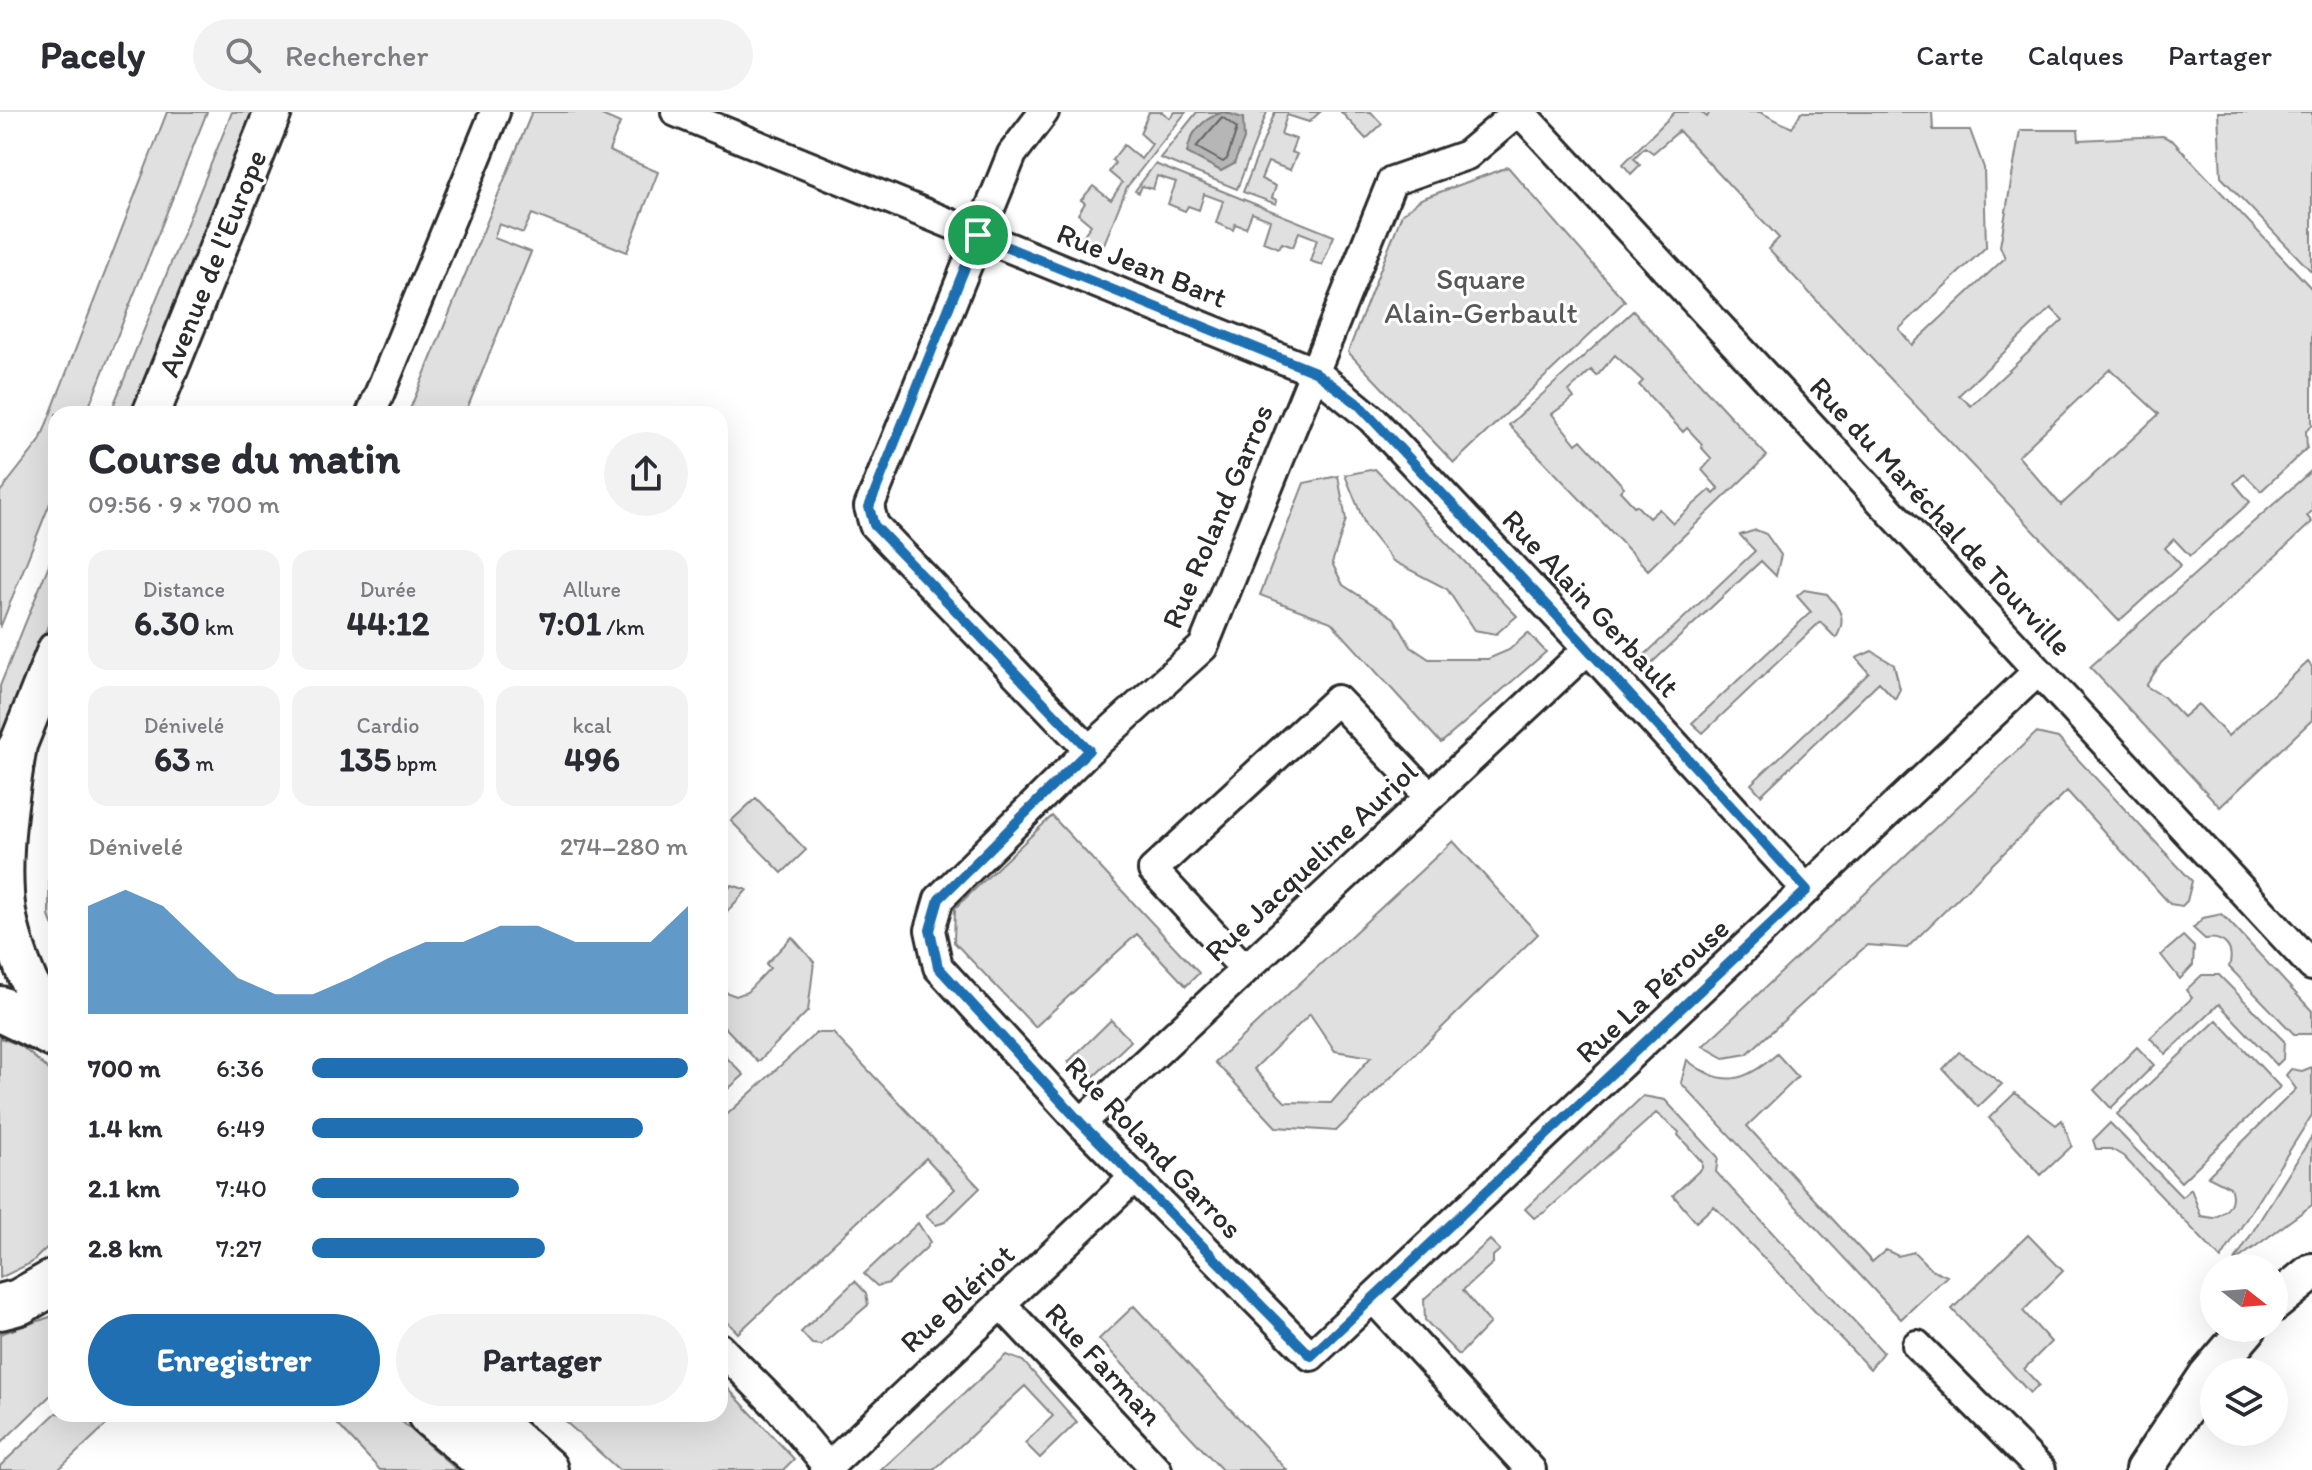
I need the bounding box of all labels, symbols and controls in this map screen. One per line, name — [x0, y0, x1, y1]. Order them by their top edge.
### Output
search box — [193, 19, 753, 91]
text: Pacely — [40, 32, 145, 78]
icon: search — [221, 33, 265, 77]
text: Rechercher — [285, 37, 428, 74]
text: Carte — [1916, 38, 1984, 72]
text: Calques — [2028, 38, 2124, 72]
text: Partager — [2168, 38, 2272, 72]
street label: Avenue de l'Europe — [150, 144, 274, 382]
pin — [944, 201, 1012, 269]
icon: arrive — [956, 213, 1000, 257]
street label: Rue Jean Bart — [1051, 214, 1233, 316]
park label: Square Alain-Gerbault — [1384, 260, 1578, 331]
street label: Rue du Maréchal de Tourville — [1802, 369, 2080, 663]
street label: Rue Roland Garros — [1153, 398, 1281, 634]
text: Course du matin — [88, 431, 400, 484]
button: share — [604, 432, 688, 516]
text: 09:56 · 9 × 700 m — [88, 488, 280, 520]
street label: Rue Alain Gerbault — [1494, 501, 1688, 705]
text: Distance — [143, 576, 225, 603]
text: Durée — [360, 576, 416, 603]
text: Allure — [563, 576, 621, 603]
text: 6.30 — [134, 603, 200, 644]
text: 44:12 — [347, 603, 429, 644]
text: 7:01 — [539, 603, 601, 644]
text: km — [200, 614, 234, 641]
text: /km — [601, 614, 645, 641]
text: Dénivelé — [144, 712, 224, 739]
text: Cardio — [357, 712, 419, 739]
text: kcal — [572, 712, 612, 739]
text: 63 — [154, 739, 191, 780]
text: 135 — [339, 739, 391, 780]
text: 496 — [564, 739, 620, 780]
text: m — [191, 750, 214, 777]
text: bpm — [391, 750, 437, 777]
street label: Rue Jacqueline Auriol — [1197, 752, 1426, 969]
text: Dénivelé — [88, 830, 183, 862]
text: 274–280 m — [560, 830, 688, 862]
street label: Rue La Pérouse — [1568, 909, 1736, 1071]
street label: Rue Roland Garros — [1057, 1048, 1251, 1246]
text: 700 m — [88, 1052, 161, 1084]
text: 6:36 — [216, 1052, 264, 1084]
text: 1.4 km — [88, 1112, 162, 1144]
text: 6:49 — [216, 1112, 265, 1144]
text: 2.1 km — [88, 1172, 160, 1204]
text: 7:40 — [216, 1172, 267, 1204]
text: 2.8 km — [88, 1232, 163, 1264]
text: 7:27 — [216, 1232, 262, 1264]
street label: Rue Blériot — [892, 1236, 1022, 1360]
north arrow — [2200, 1254, 2288, 1342]
map controls — [2200, 1254, 2288, 1446]
street label: Rue Farman — [1037, 1295, 1171, 1433]
button: Enregistrer — [88, 1314, 380, 1406]
button: Partager — [396, 1314, 688, 1406]
button: layers — [2200, 1358, 2288, 1446]

